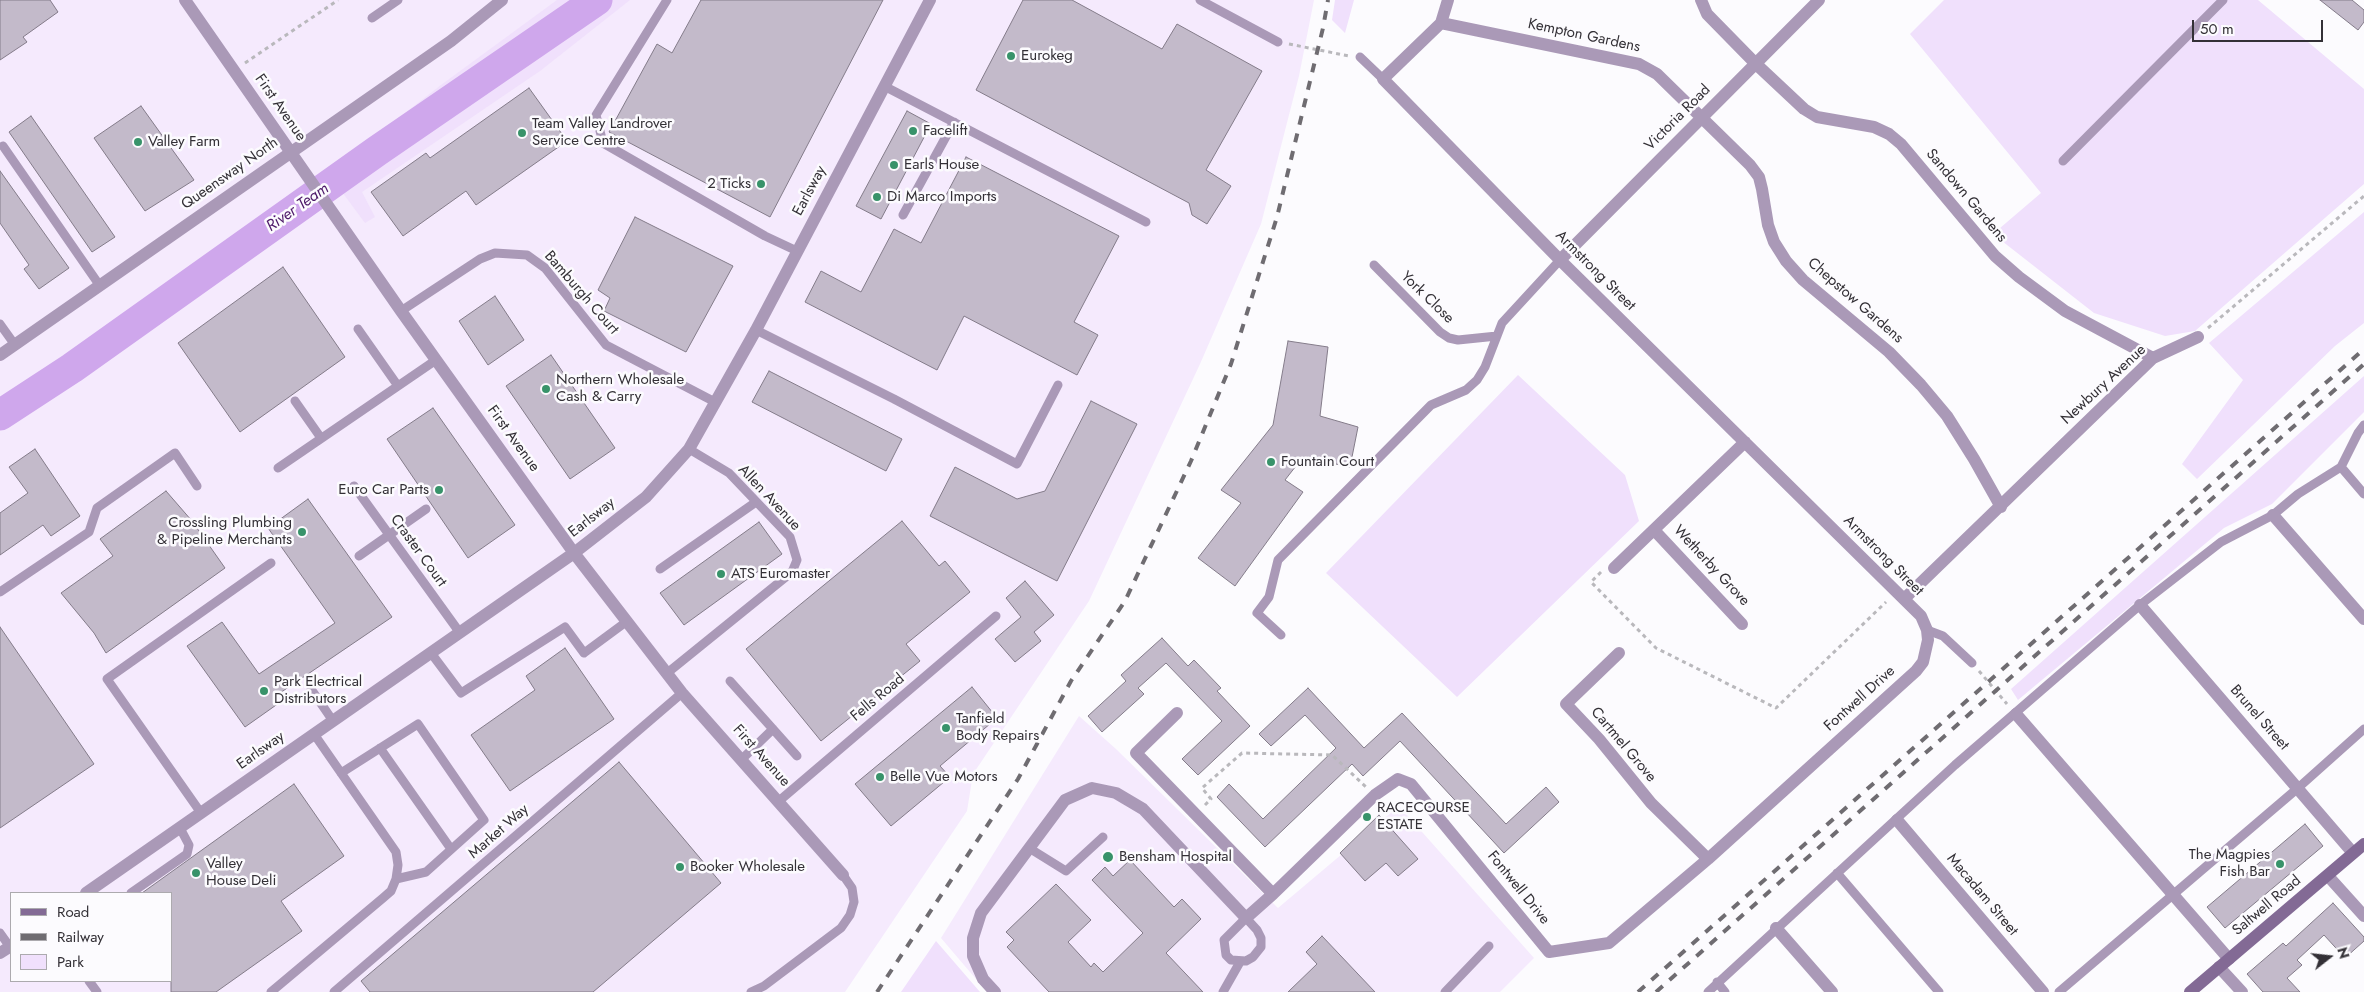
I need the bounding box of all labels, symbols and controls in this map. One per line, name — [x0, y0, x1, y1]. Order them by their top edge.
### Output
scale bar — [2194, 10, 2325, 42]
street label: Kempton Gardens — [1526, 15, 1642, 57]
text: 50 m — [2200, 18, 2234, 40]
place label: Eurokeg — [1021, 47, 1073, 65]
marker: Eurokeg — [1005, 50, 1017, 62]
street label: First Avenue — [250, 71, 310, 145]
street label: Victoria Road — [1641, 81, 1715, 155]
place label: Team Valley Landrover Service Centre — [532, 115, 672, 150]
place label: Facelift — [923, 122, 967, 140]
marker: Facelift — [907, 125, 919, 137]
marker: Team Valley Landrover Service Centre — [516, 127, 528, 139]
place label: Valley Farm — [148, 133, 220, 151]
street label: Queensway North — [178, 134, 282, 214]
marker: Valley Farm — [132, 136, 144, 148]
street label: Sandown Gardens — [1922, 146, 2010, 246]
place label: Earls House — [904, 156, 979, 174]
marker: Earls House — [888, 159, 900, 171]
street label: Earlsway — [789, 163, 831, 219]
place label: 2 Ticks — [707, 175, 751, 193]
marker: 2 Ticks — [755, 178, 767, 190]
water label: River Team — [263, 179, 333, 237]
place label: Di Marco Imports — [887, 188, 997, 206]
marker: Di Marco Imports — [871, 191, 883, 203]
street label: Armstrong Street — [1551, 227, 1639, 315]
street label: Bamburgh Court — [540, 248, 622, 338]
street label: Chepstow Gardens — [1803, 255, 1907, 347]
street label: York Close — [1397, 268, 1457, 328]
street label: Newbury Avenue — [2058, 341, 2150, 429]
place label: Northern Wholesale Cash & Carry — [556, 371, 684, 406]
marker: Northern Wholesale Cash & Carry — [540, 383, 552, 395]
street label: First Avenue — [483, 402, 543, 476]
place label: Fountain Court — [1281, 453, 1374, 471]
marker: Fountain Court — [1265, 456, 1277, 468]
street label: Allen Avenue — [734, 461, 804, 535]
place label: Euro Car Parts — [338, 481, 429, 499]
marker: Euro Car Parts — [433, 484, 445, 496]
street label: Earlsway — [565, 494, 619, 542]
street label: Craster Court — [386, 511, 450, 591]
street label: Armstrong Street — [1839, 512, 1927, 600]
place label: Crossling Plumbing & Pipeline Merchants — [157, 514, 292, 549]
street label: Wetherby Grove — [1669, 522, 1753, 610]
marker: Crossling Plumbing & Pipeline Merchants — [296, 526, 308, 538]
place label: ATS Euromaster — [731, 565, 830, 583]
marker: ATS Euromaster — [715, 568, 727, 580]
street label: Fontwell Drive — [1821, 662, 1899, 736]
street label: Fells Road — [847, 670, 909, 726]
place label: Park Electrical Distributors — [274, 673, 362, 708]
street label: Brunel Street — [2226, 682, 2292, 754]
marker: Park Electrical Distributors — [258, 685, 270, 697]
street label: Cartmel Grove — [1586, 704, 1660, 786]
place label: Tanfield Body Repairs — [956, 710, 1039, 745]
street label: First Avenue — [728, 721, 794, 791]
marker: Tanfield Body Repairs — [940, 722, 952, 734]
street label: Earlsway — [234, 728, 288, 774]
place label: Belle Vue Motors — [890, 768, 997, 786]
marker: Belle Vue Motors — [874, 771, 886, 783]
place label: RACECOURSE ESTATE — [1377, 799, 1470, 834]
street label: Market Way — [465, 801, 533, 863]
marker: RACECOURSE ESTATE — [1361, 811, 1373, 823]
place label: The Magpies Fish Bar — [2189, 846, 2270, 881]
place label: Bensham Hospital — [1119, 848, 1232, 866]
street label: Fontwell Drive — [1483, 848, 1553, 928]
marker: Bensham Hospital — [1101, 850, 1115, 864]
street label: Macadam Street — [1942, 850, 2022, 940]
place label: Valley House Deli — [206, 855, 276, 890]
place label: Booker Wholesale — [690, 858, 805, 876]
marker: The Magpies Fish Bar — [2274, 858, 2286, 870]
marker: Booker Wholesale — [674, 861, 686, 873]
marker: Valley House Deli — [190, 867, 202, 879]
street label: Saltwell Road — [2229, 872, 2305, 940]
legend — [10, 892, 172, 982]
text: Road — [57, 901, 89, 923]
text: Railway — [57, 926, 104, 948]
north arrow — [2304, 932, 2354, 982]
text: N — [2332, 945, 2355, 961]
text: Park — [57, 951, 84, 973]

